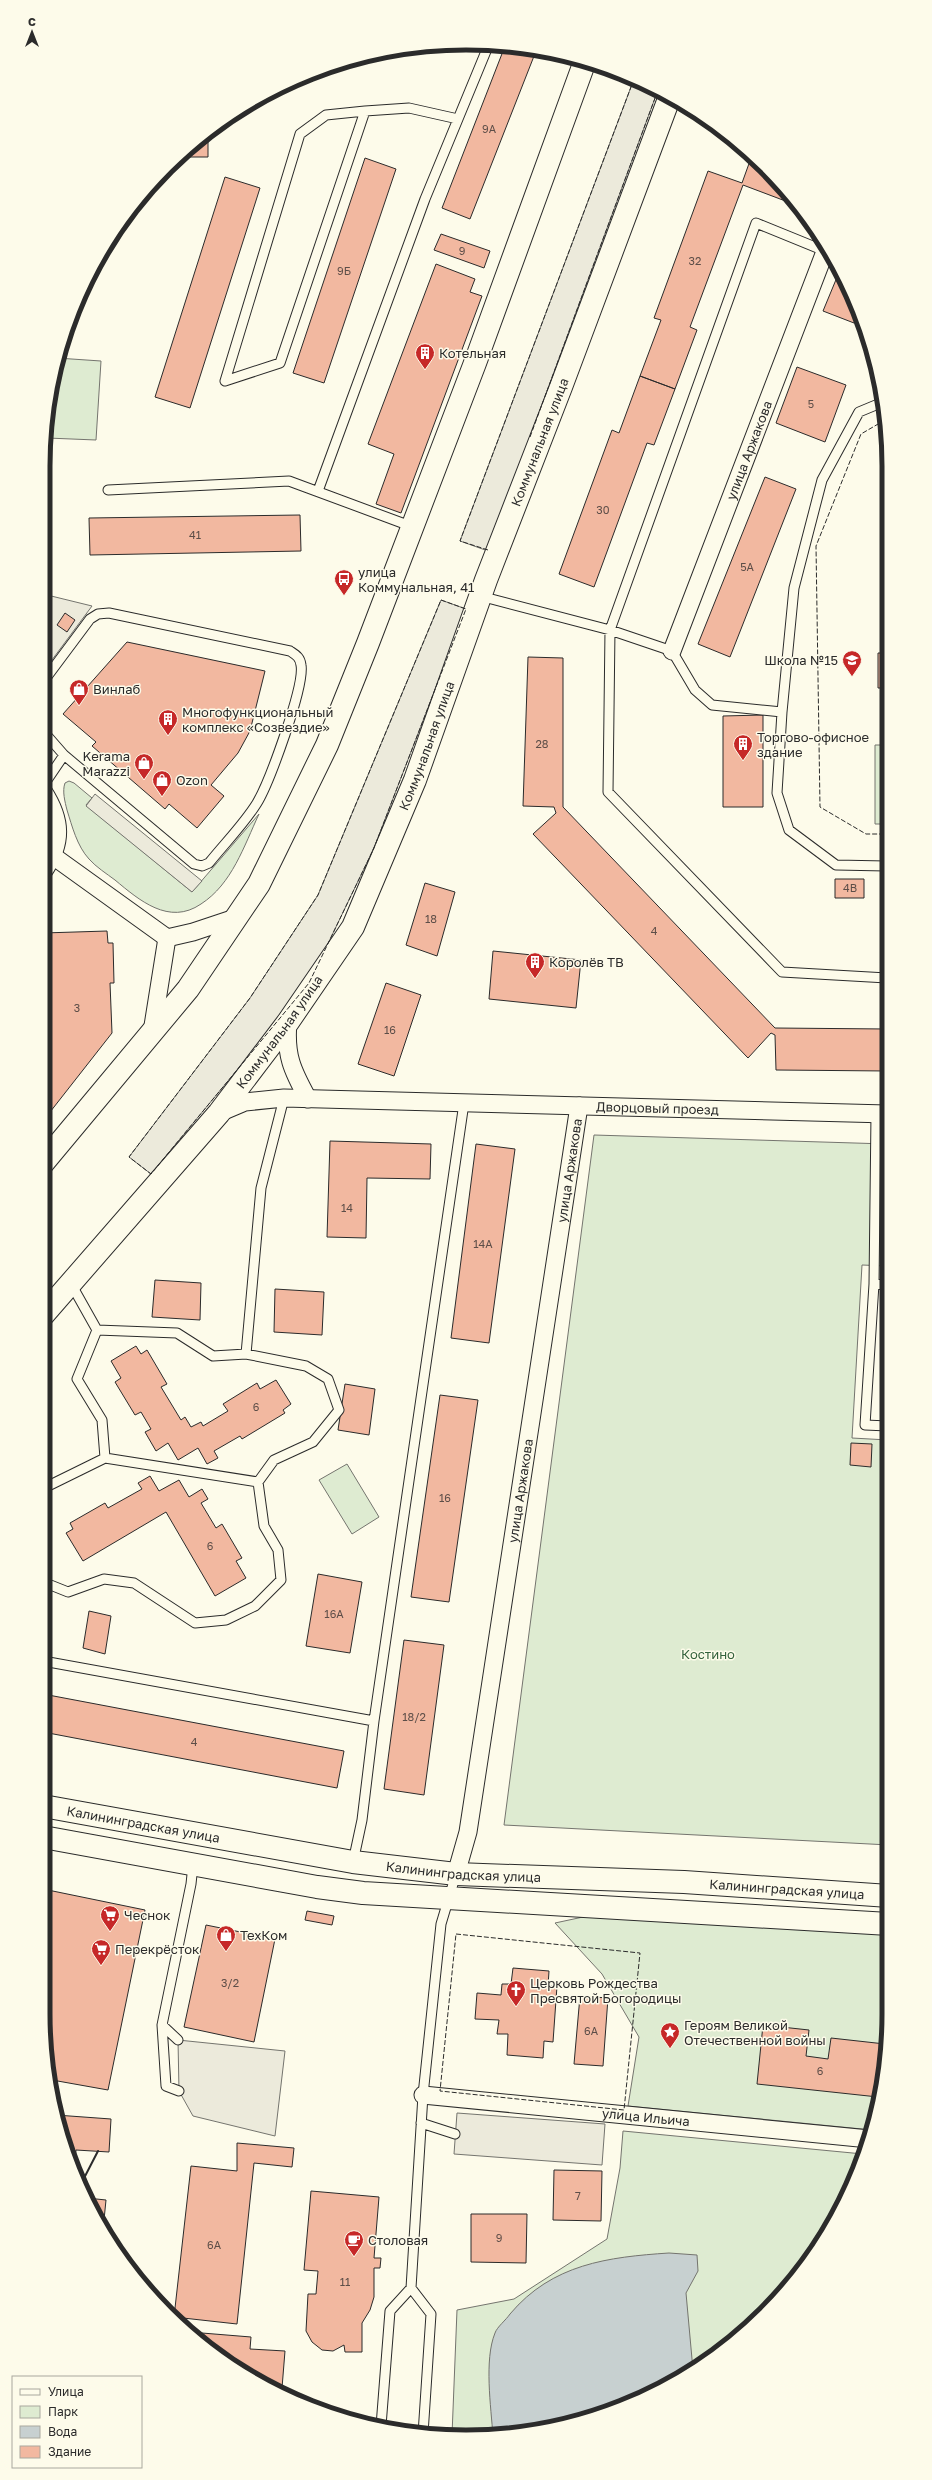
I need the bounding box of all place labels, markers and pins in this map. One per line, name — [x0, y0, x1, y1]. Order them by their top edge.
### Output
building icon: Котельная — [414, 342, 436, 370]
place label: Котельная — [439, 345, 506, 361]
place label: улица Коммунальная, 41 — [358, 564, 474, 595]
bus stop icon: улица Коммунальная, 41 — [333, 568, 355, 596]
school or university icon: Школа №15 — [841, 649, 863, 677]
place label: Школа №15 — [764, 652, 838, 668]
shop icon: Винлаб — [68, 678, 90, 706]
place label: Винлаб — [93, 681, 141, 697]
place label: Многофункциональный комплекс «Созвездие» — [182, 704, 333, 735]
building icon: Многофункциональный комплекс «Созвездие» — [157, 708, 179, 736]
place label: Торгово-офисное здание — [757, 729, 869, 760]
building icon: Торгово-офисное здание — [732, 733, 754, 761]
place label: Kerama Marazzi — [82, 748, 130, 779]
shop icon: Kerama Marazzi — [133, 752, 155, 780]
shop icon: Ozon — [151, 769, 173, 797]
place label: Ozon — [176, 772, 208, 788]
building icon: Королёв ТВ — [524, 951, 546, 979]
place label: Королёв ТВ — [549, 954, 624, 970]
supermarket icon: Чеснок — [99, 1904, 121, 1932]
place label: Чеснок — [124, 1907, 171, 1923]
shop icon: ТехКом — [215, 1924, 237, 1952]
place label: ТехКом — [240, 1927, 287, 1943]
supermarket icon: Перекрёсток — [90, 1938, 112, 1966]
place label: Перекрёсток — [115, 1941, 200, 1957]
place label: Церковь Рождества Пресвятой Богородицы — [530, 1975, 681, 2006]
church icon: Церковь Рождества Пресвятой Богородицы — [505, 1979, 527, 2007]
place label: Героям Великой Отечественной войны — [684, 2017, 826, 2048]
place icon: Героям Великой Отечественной войны — [659, 2021, 681, 2049]
cafe icon: Столовая — [343, 2229, 365, 2257]
place label: Столовая — [368, 2232, 428, 2248]

